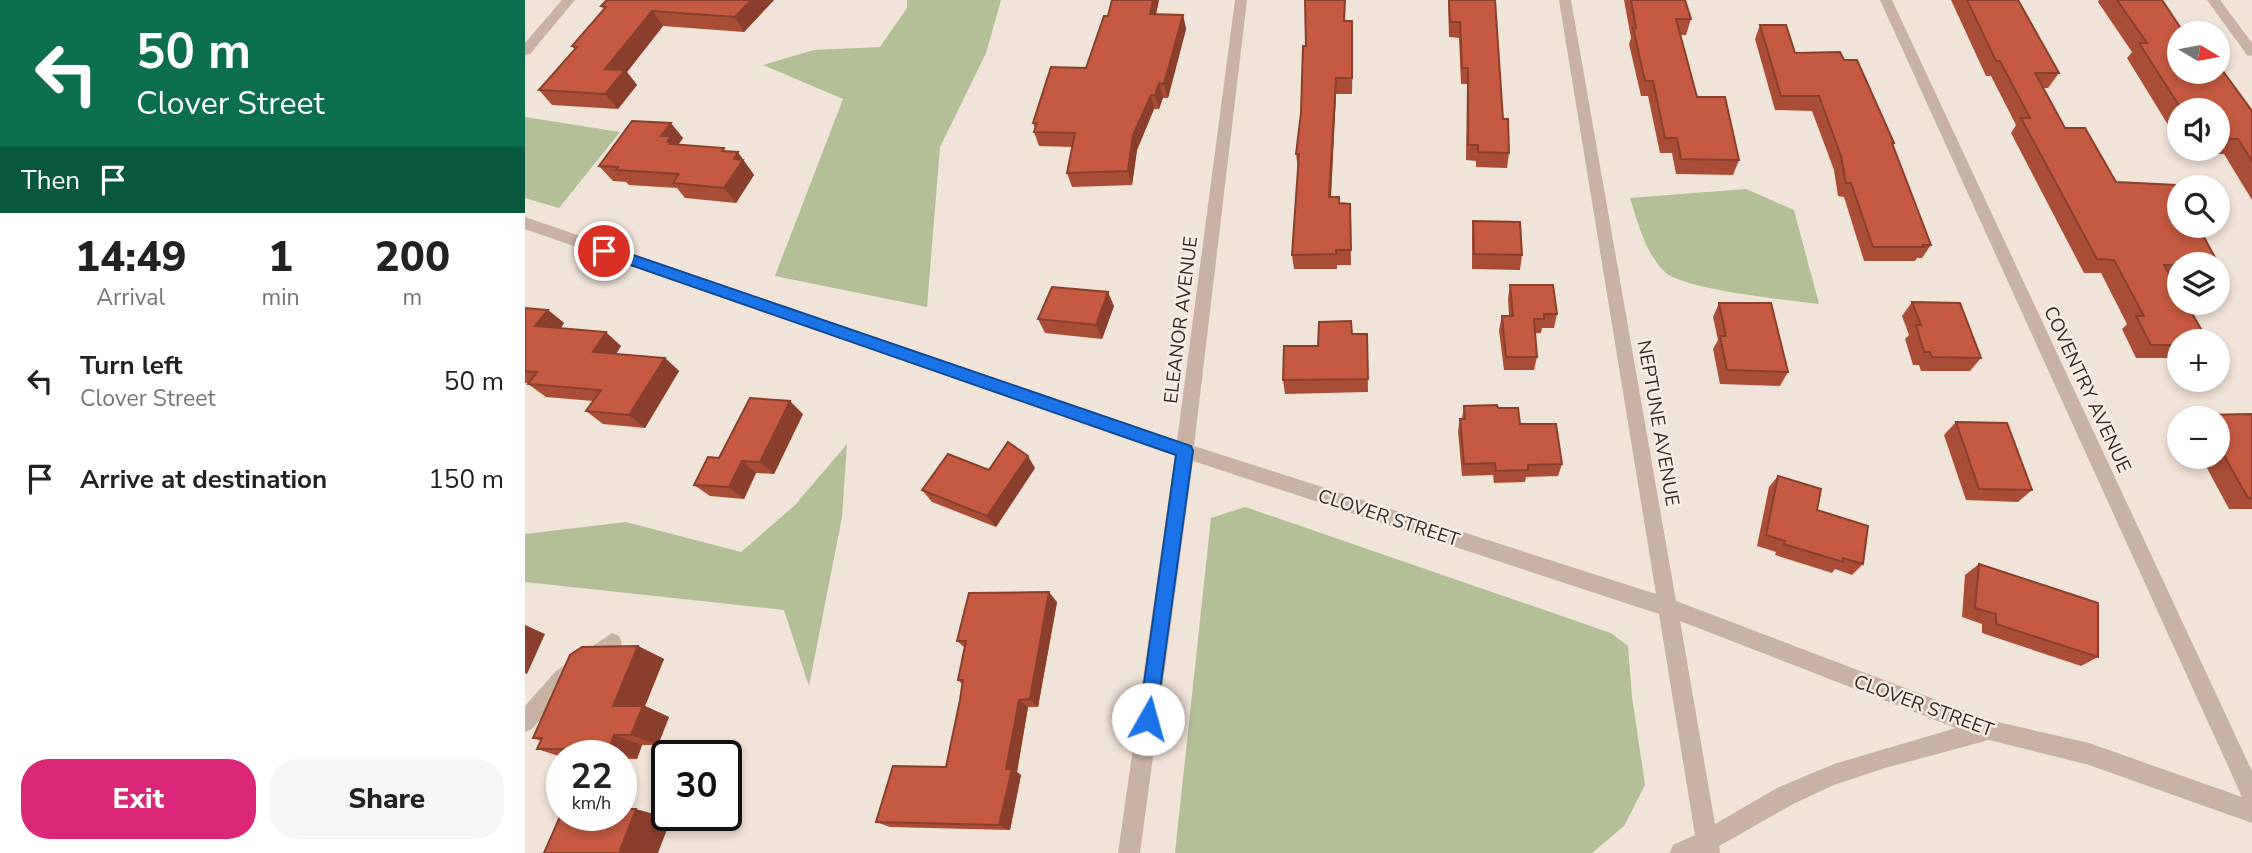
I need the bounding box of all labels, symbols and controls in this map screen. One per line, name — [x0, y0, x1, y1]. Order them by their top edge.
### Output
text: 50 m — [136, 18, 251, 85]
north arrow — [2167, 21, 2229, 84]
map controls — [2167, 21, 2230, 469]
icon: left — [21, 28, 112, 119]
text: Clover Street — [136, 82, 325, 125]
button: sound — [2167, 98, 2230, 161]
icon: arrive — [94, 161, 132, 199]
text: Then — [21, 163, 80, 198]
button: search — [2167, 175, 2230, 238]
pin — [574, 221, 634, 281]
text: 14:49 — [75, 229, 187, 286]
text: 1 — [268, 229, 293, 286]
text: 200 — [375, 229, 450, 286]
icon: arrive — [585, 232, 623, 270]
street label: ELEANOR AVENUE — [1158, 235, 1204, 405]
button: layers — [2167, 252, 2230, 315]
text: Arrival — [96, 282, 165, 313]
text: min — [262, 282, 300, 313]
text: m — [402, 282, 422, 313]
street label: COVENTRY AVENUE — [2037, 302, 2137, 477]
button: + — [2167, 329, 2230, 392]
street label: NEPTUNE AVENUE — [1631, 338, 1685, 508]
text: Turn left — [80, 348, 183, 383]
icon: left — [21, 362, 59, 400]
text: 50 m — [444, 364, 504, 399]
text: Clover Street — [80, 383, 216, 414]
button: − — [2167, 406, 2230, 469]
icon: arrive — [21, 460, 59, 498]
text: Arrive at destination — [80, 462, 327, 497]
text: 150 m — [428, 462, 504, 497]
street label: CLOVER STREET — [1315, 483, 1463, 553]
street label: CLOVER STREET — [1850, 669, 1998, 744]
position arrow — [1111, 682, 1185, 756]
speed limit sign: 30 — [651, 740, 742, 831]
text: 22 — [570, 753, 613, 800]
button: Exit — [21, 759, 256, 839]
button: Share — [270, 759, 504, 839]
text: km/h — [572, 791, 611, 815]

